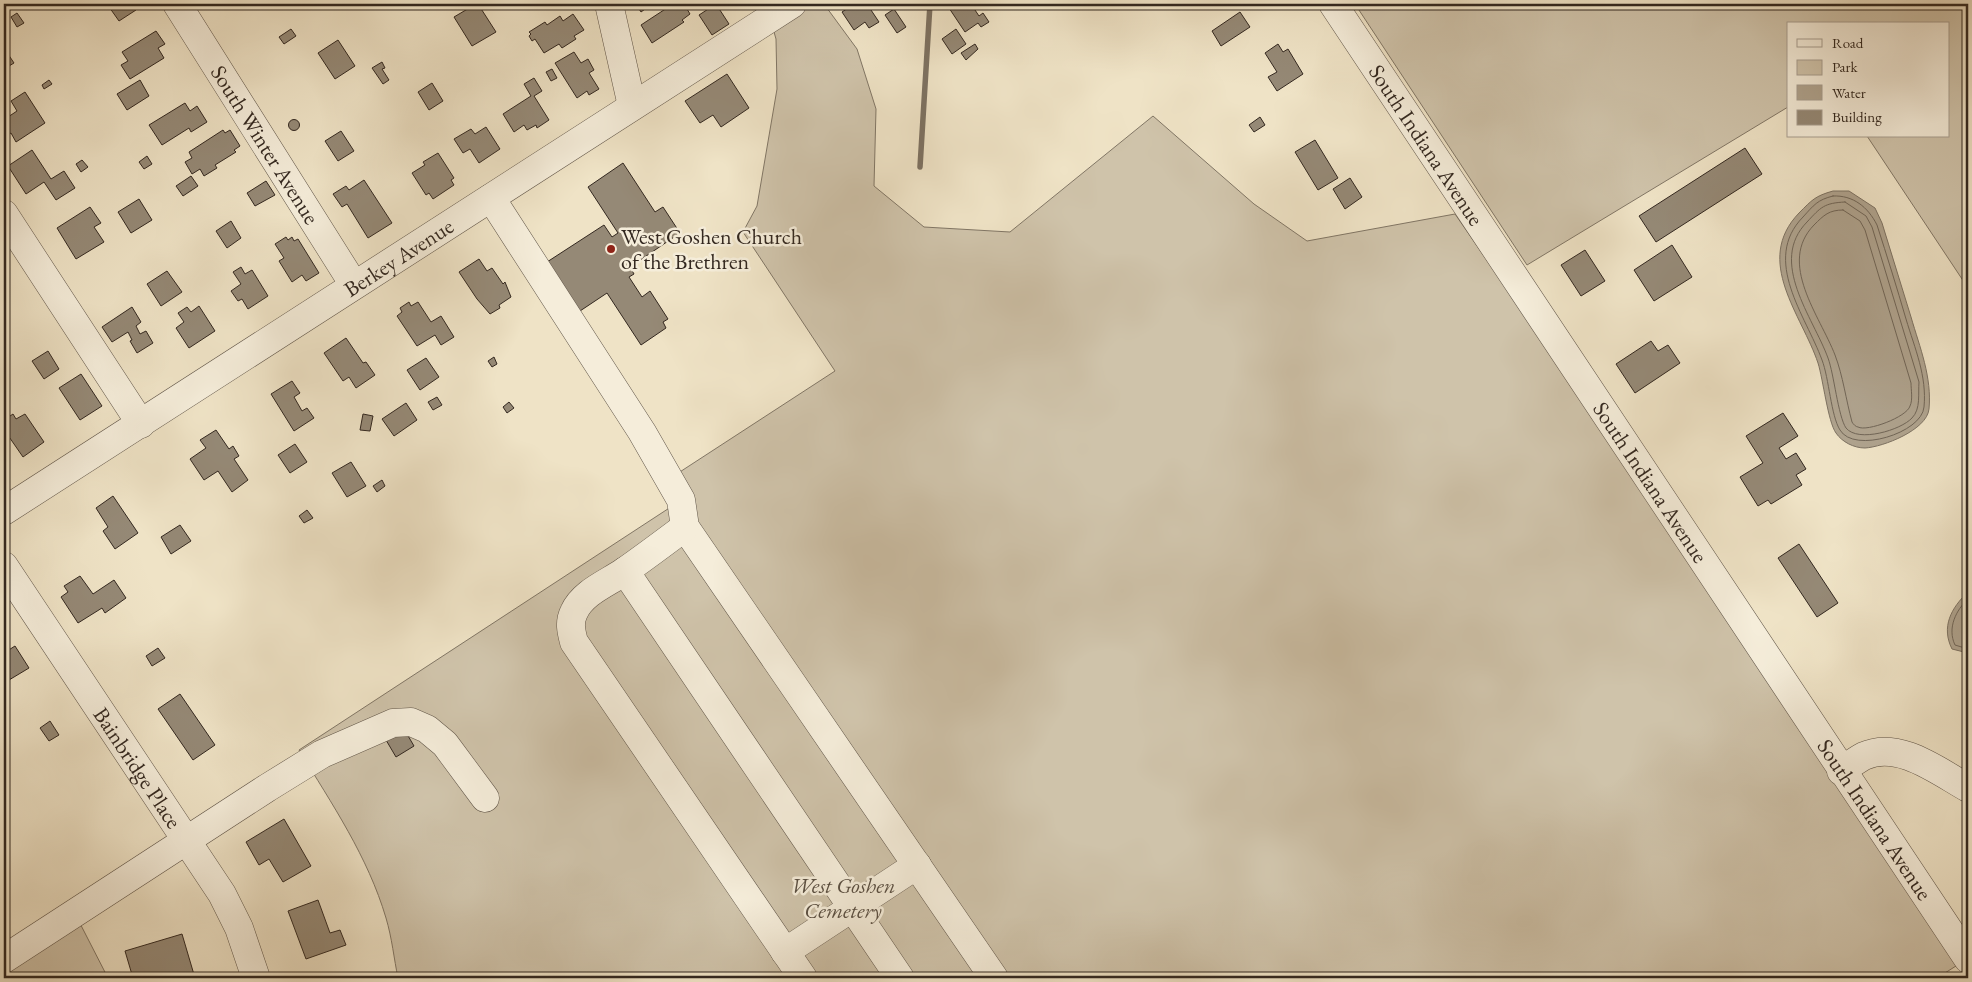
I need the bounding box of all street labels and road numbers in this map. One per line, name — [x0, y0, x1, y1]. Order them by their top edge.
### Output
street label: South Indiana Avenue — [1362, 59, 1490, 232]
street label: South Winter Avenue — [204, 60, 326, 230]
street label: Berkey Avenue — [338, 211, 459, 304]
street label: South Indiana Avenue — [1586, 396, 1715, 569]
street label: Bainbridge Place — [87, 702, 189, 834]
street label: South Indiana Avenue — [1811, 733, 1939, 906]

